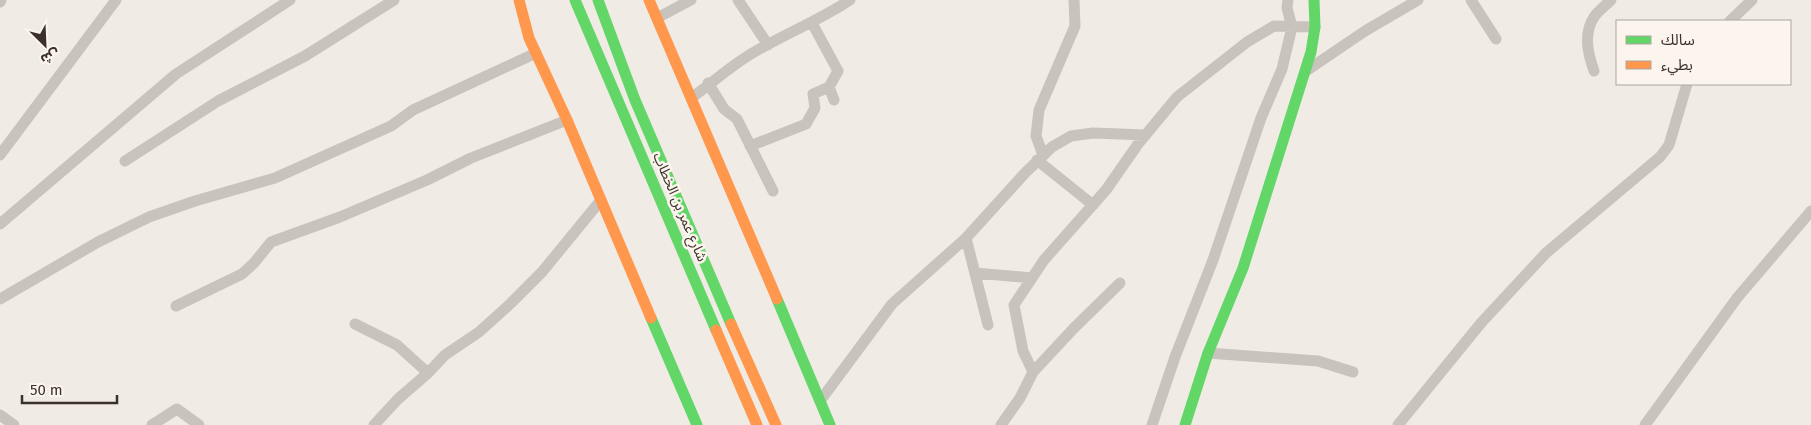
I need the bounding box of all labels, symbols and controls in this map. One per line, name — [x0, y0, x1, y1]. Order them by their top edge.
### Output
north arrow — [20, 20, 70, 70]
legend — [1616, 20, 1791, 85]
text: سالك — [1661, 31, 1695, 49]
text: ش — [38, 45, 62, 68]
text: بطيء — [1661, 56, 1693, 76]
street label: شارع عمر بن الخطاب — [647, 150, 711, 265]
scale bar — [22, 372, 118, 404]
text: 50 m — [30, 381, 63, 399]

